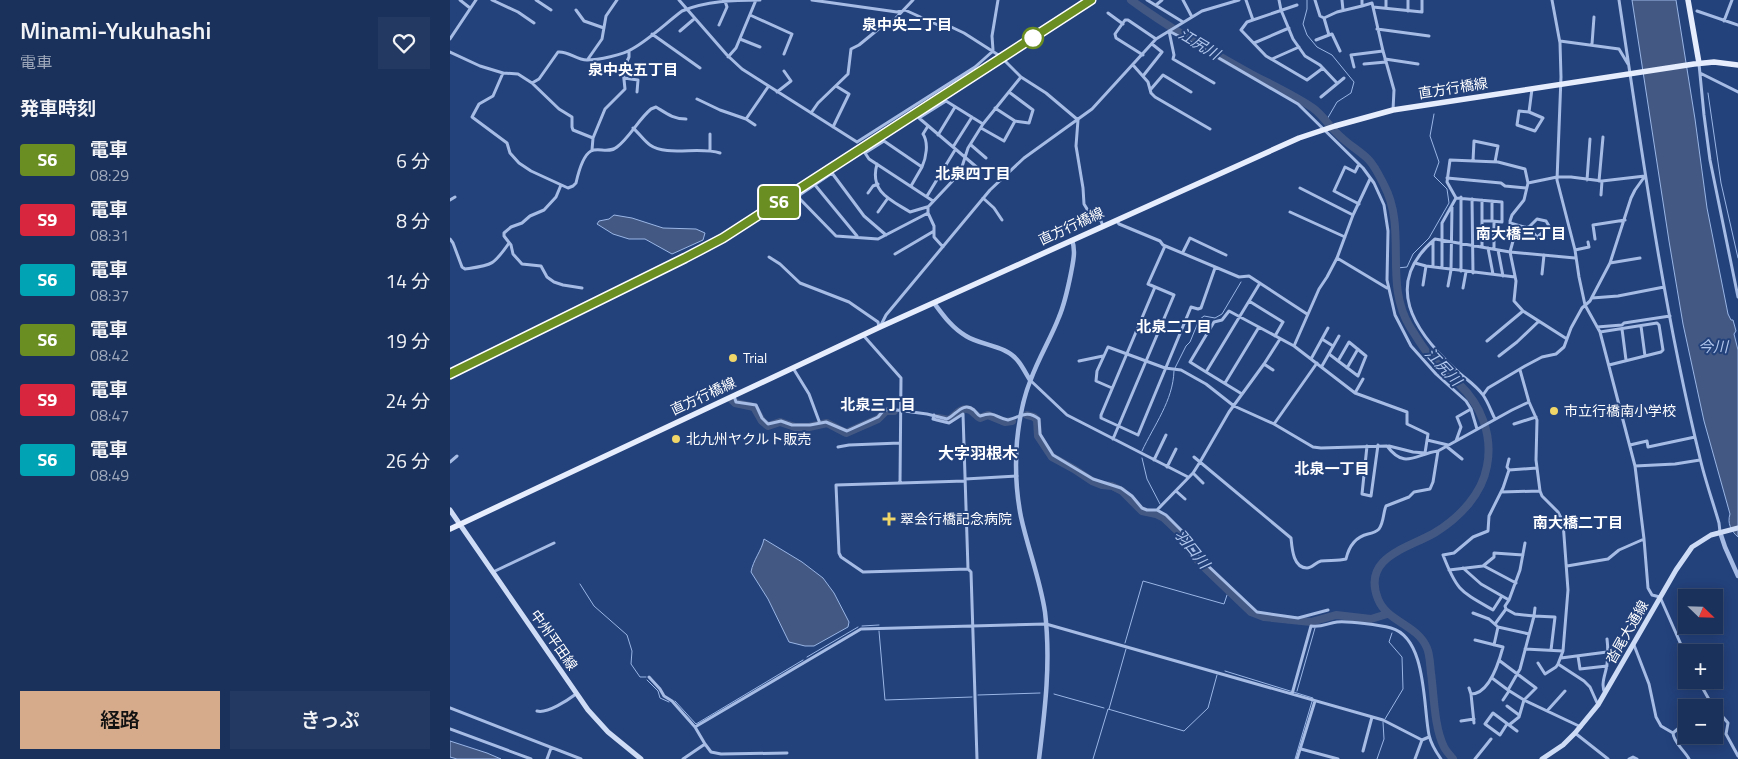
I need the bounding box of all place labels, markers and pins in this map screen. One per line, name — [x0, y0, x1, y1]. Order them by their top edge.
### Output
unlabelled marker — [1022, 27, 1044, 49]
place label: Trial — [743, 347, 767, 368]
marker: Trial — [727, 352, 739, 364]
place label: 市立行橋南小学校 — [1564, 400, 1676, 421]
marker: 市立行橋南小学校 — [1548, 405, 1560, 417]
place label: 北九州ヤクルト販売 — [686, 428, 812, 449]
marker: 北九州ヤクルト販売 — [670, 433, 682, 445]
place label: 翠会行橋記念病院 — [900, 508, 1012, 529]
marker: 翠会行橋記念病院 — [882, 512, 896, 526]

